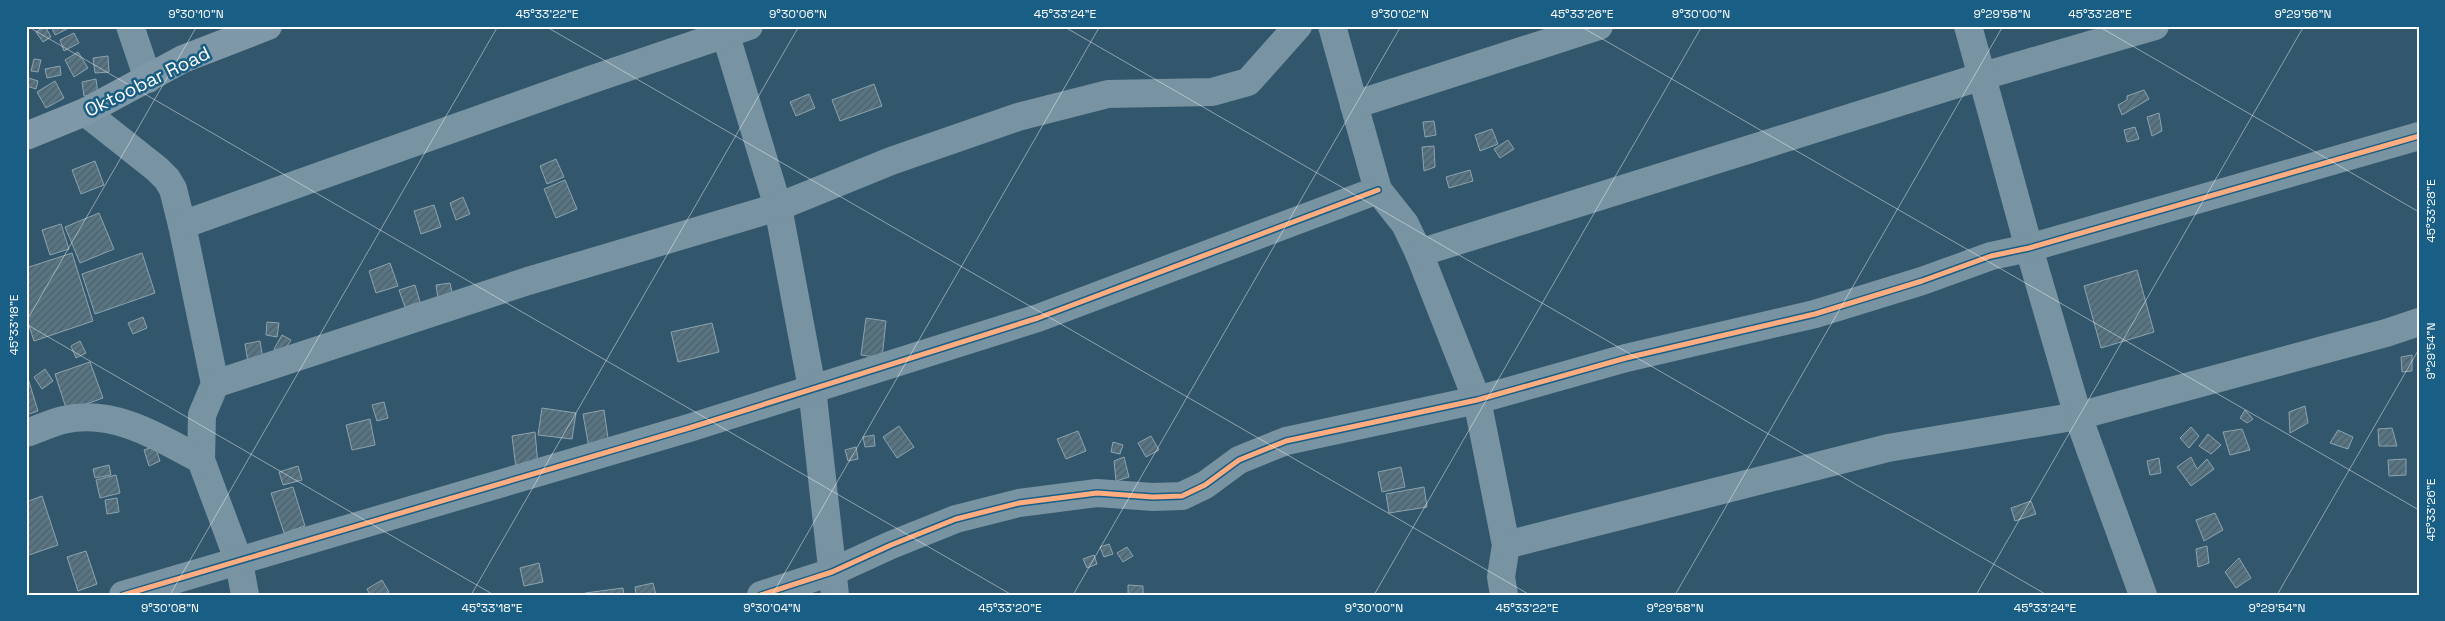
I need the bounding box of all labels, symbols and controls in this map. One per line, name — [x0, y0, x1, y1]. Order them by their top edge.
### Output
text: 9°30'10"N — [168, 6, 224, 22]
text: 45°33'22"E — [515, 6, 579, 22]
text: 9°30'06"N — [769, 6, 827, 22]
text: 45°33'24"E — [1034, 6, 1097, 22]
text: 9°30'02"N — [1371, 6, 1429, 22]
text: 45°33'26"E — [1550, 6, 1614, 22]
text: 9°30'00"N — [1672, 6, 1730, 22]
text: 9°29'58"N — [1973, 6, 2031, 22]
text: 45°33'28"E — [2068, 6, 2132, 22]
text: 9°29'56"N — [2274, 6, 2332, 22]
street label: Oktoobar Road — [80, 40, 214, 123]
text: 45°33'28"E — [2423, 179, 2439, 243]
text: 45°33'18"E — [6, 294, 22, 356]
text: 9°29'54"N — [2423, 323, 2439, 379]
text: 45°33'26"E — [2423, 478, 2439, 542]
text: 9°30'08"N — [141, 600, 199, 616]
text: 45°33'18"E — [461, 600, 523, 616]
text: 9°30'04"N — [743, 600, 801, 616]
text: 45°33'20"E — [978, 600, 1042, 616]
text: 9°30'00"N — [1345, 600, 1403, 616]
text: 45°33'22"E — [1495, 600, 1559, 616]
text: 9°29'58"N — [1646, 600, 1704, 616]
text: 45°33'24"E — [2014, 600, 2077, 616]
text: 9°29'54"N — [2249, 600, 2305, 616]

